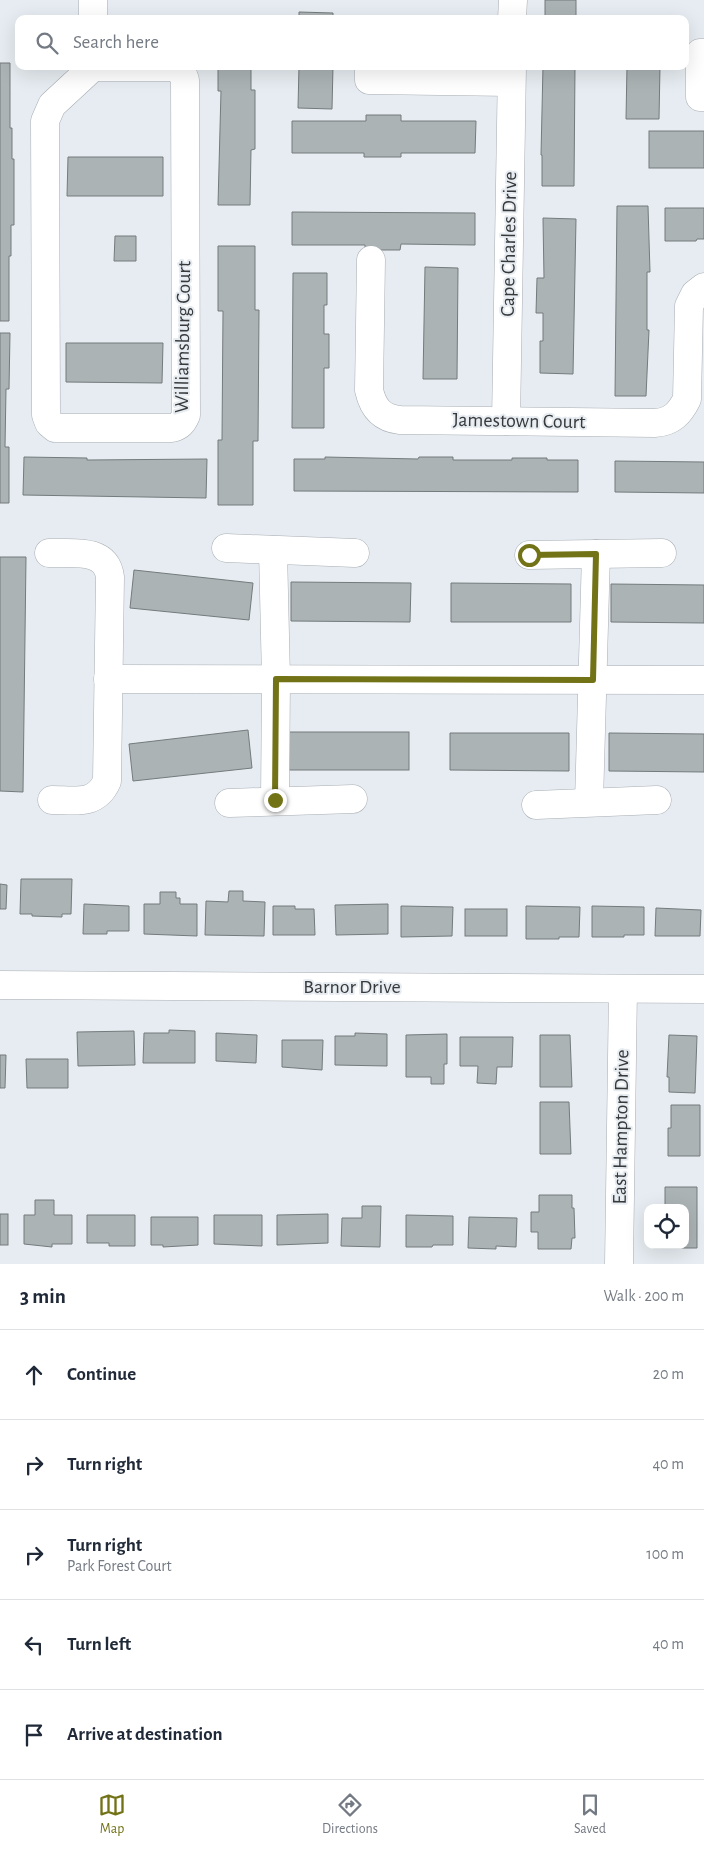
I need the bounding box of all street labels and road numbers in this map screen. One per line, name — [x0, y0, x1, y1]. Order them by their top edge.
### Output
street label: Cape Charles Drive — [498, 171, 520, 317]
street label: Williamsburg Court — [172, 260, 194, 413]
street label: Jamestown Court — [452, 410, 586, 432]
street label: Barnor Drive — [303, 977, 401, 997]
street label: East Hampton Drive — [610, 1049, 632, 1205]

